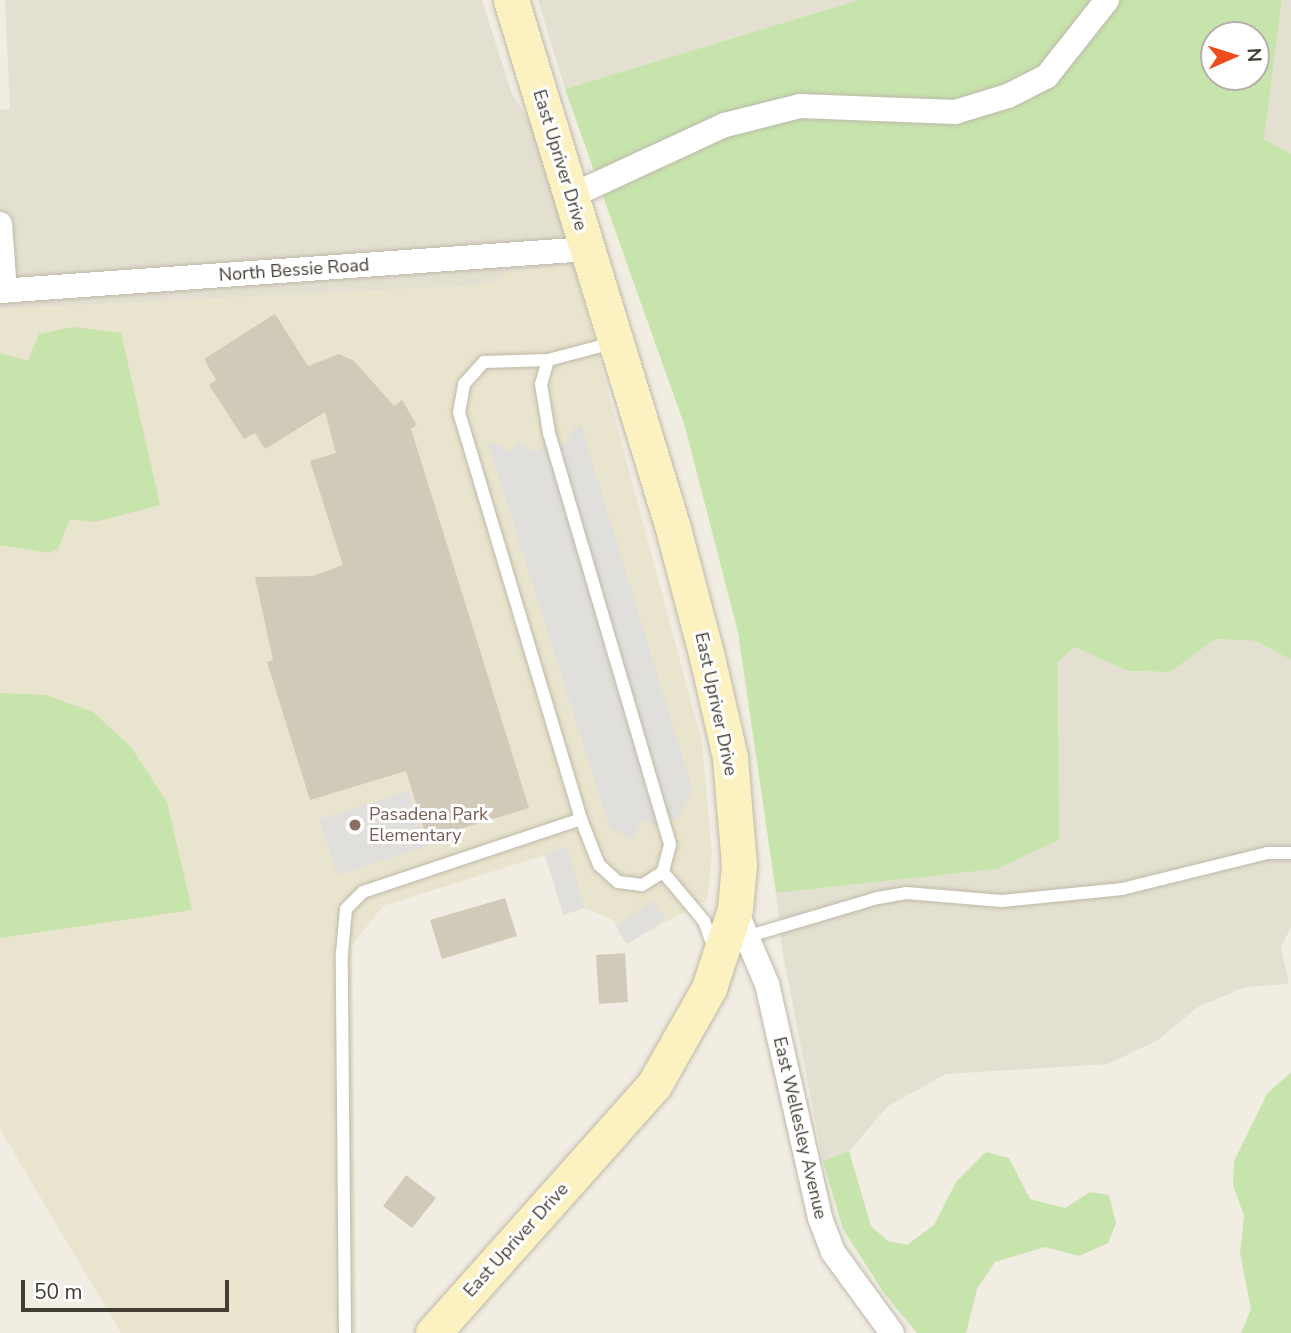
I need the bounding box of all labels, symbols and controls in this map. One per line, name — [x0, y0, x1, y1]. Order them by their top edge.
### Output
north arrow — [1200, 21, 1270, 91]
text: N — [1241, 47, 1267, 63]
street label: East Upriver Drive — [528, 87, 592, 233]
street label: North Bessie Road — [218, 254, 370, 286]
street label: East Upriver Drive — [690, 630, 742, 778]
place label: Pasadena Park Elementary — [369, 804, 488, 846]
marker: Pasadena Park Elementary — [347, 817, 363, 833]
street label: East Wellesley Avenue — [769, 1035, 831, 1221]
street label: East Upriver Drive — [459, 1178, 573, 1302]
scale bar — [24, 1266, 233, 1310]
text: 50 m — [34, 1278, 83, 1306]

